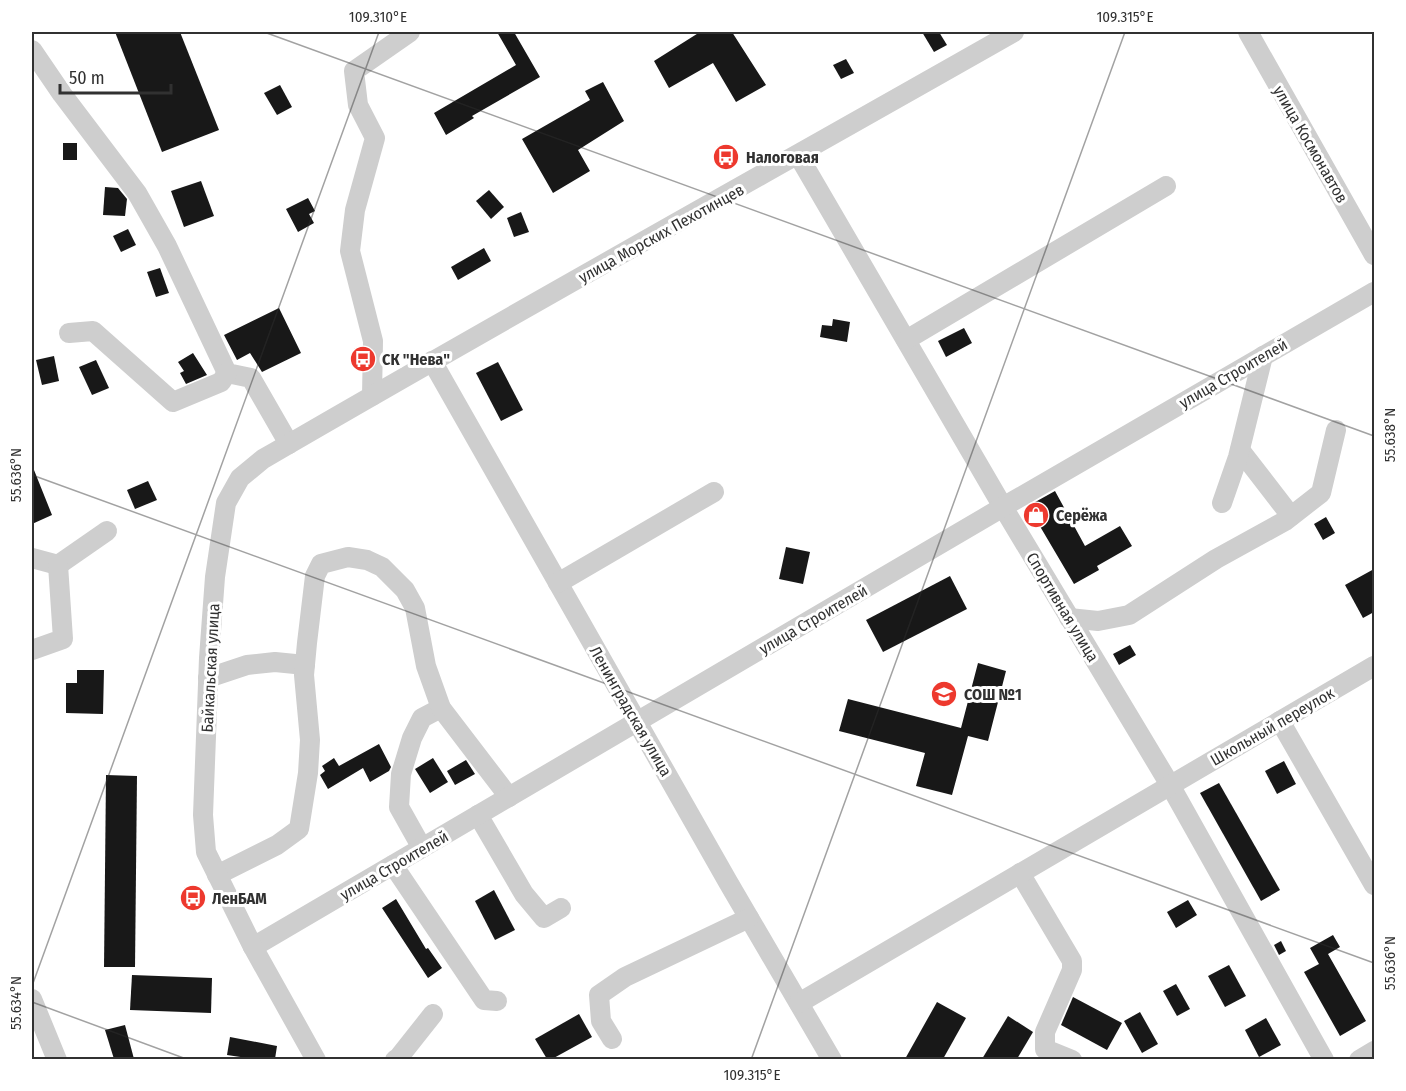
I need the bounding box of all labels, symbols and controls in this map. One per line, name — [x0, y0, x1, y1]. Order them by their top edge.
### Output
text: 109.310°E — [349, 8, 407, 26]
text: 109.315°E — [1096, 8, 1154, 26]
scale bar — [60, 57, 171, 95]
text: 50 m — [69, 67, 105, 89]
street label: улица Космонавтов — [1269, 82, 1352, 206]
bus stop icon: Налоговая — [711, 142, 741, 172]
place label: Налоговая — [746, 148, 819, 167]
street label: улица Морских Пехотинцев — [575, 180, 747, 287]
street label: улица Строителей — [1176, 335, 1291, 412]
bus stop icon: СК "Нева" — [348, 344, 378, 374]
place label: СК "Нева" — [382, 350, 450, 369]
text: 55.638°N — [1381, 408, 1399, 462]
text: 55.636°N — [7, 448, 25, 502]
shop icon: Серёжа — [1021, 500, 1051, 530]
place label: Серёжа — [1056, 506, 1107, 525]
street label: Спортивная улица — [1022, 549, 1103, 666]
street label: улица Строителей — [756, 581, 871, 658]
street label: Байкальская улица — [198, 603, 223, 733]
street label: Ленинградская улица — [586, 643, 676, 780]
school or university icon: СОШ №1 — [929, 679, 959, 709]
street label: Школьный переулок — [1207, 683, 1338, 770]
place label: СОШ №1 — [964, 685, 1022, 704]
street label: улица Строителей — [337, 827, 452, 904]
bus stop icon: ЛенБАМ — [178, 883, 208, 913]
place label: ЛенБАМ — [212, 889, 267, 908]
text: 55.636°N — [1381, 936, 1399, 990]
text: 55.634°N — [7, 976, 25, 1030]
text: 109.315°E — [723, 1066, 781, 1084]

